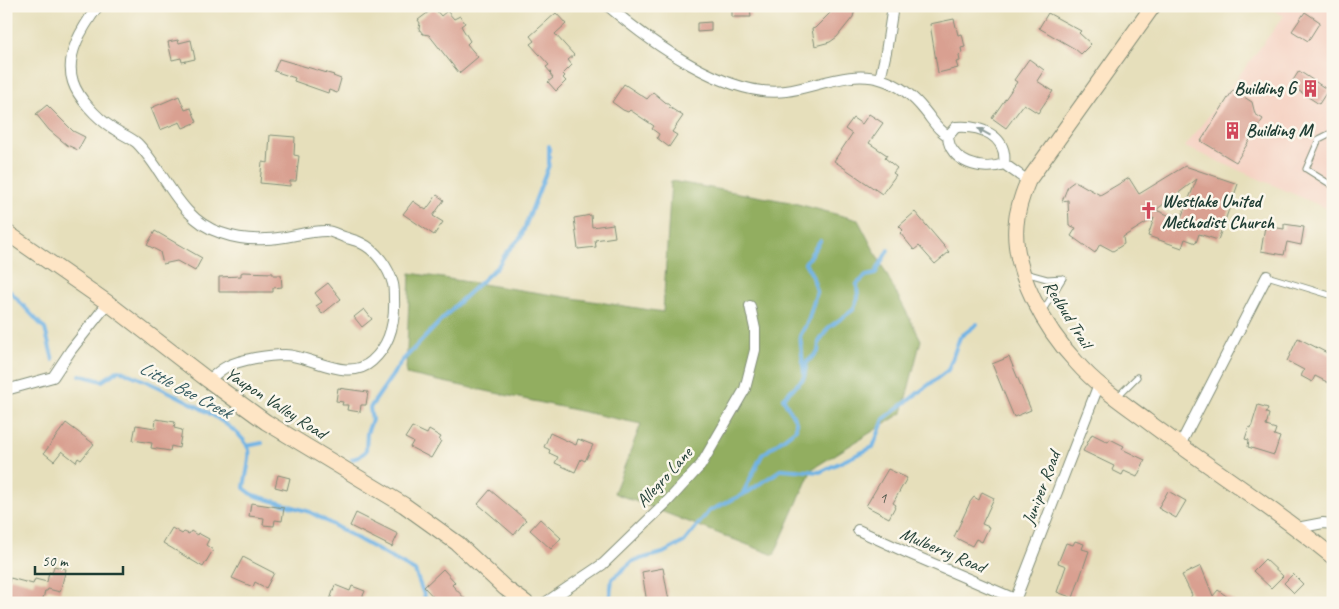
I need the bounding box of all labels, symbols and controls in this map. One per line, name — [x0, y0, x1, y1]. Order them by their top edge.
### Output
place label: Building G — [1234, 77, 1298, 99]
building icon: Building G — [1300, 78, 1320, 98]
place label: Building M — [1246, 119, 1315, 141]
building icon: Building M — [1222, 120, 1242, 140]
one-way arrow — [978, 127, 991, 136]
place label: Westlake United Methodist Church — [1162, 190, 1275, 233]
church icon: Westlake United Methodist Church — [1138, 201, 1158, 221]
street label: Redbud Trail — [1039, 276, 1099, 354]
water label: Little Bee Creek — [136, 356, 238, 426]
street label: Yaupon Valley Road — [221, 362, 333, 446]
street label: Allegro Lane — [631, 441, 698, 512]
street label: Juniper Road — [1017, 445, 1066, 529]
house number: 1 — [880, 489, 888, 508]
street label: Mulberry Road — [897, 522, 992, 579]
scale bar — [35, 544, 122, 576]
text: 50 m — [42, 552, 69, 571]

